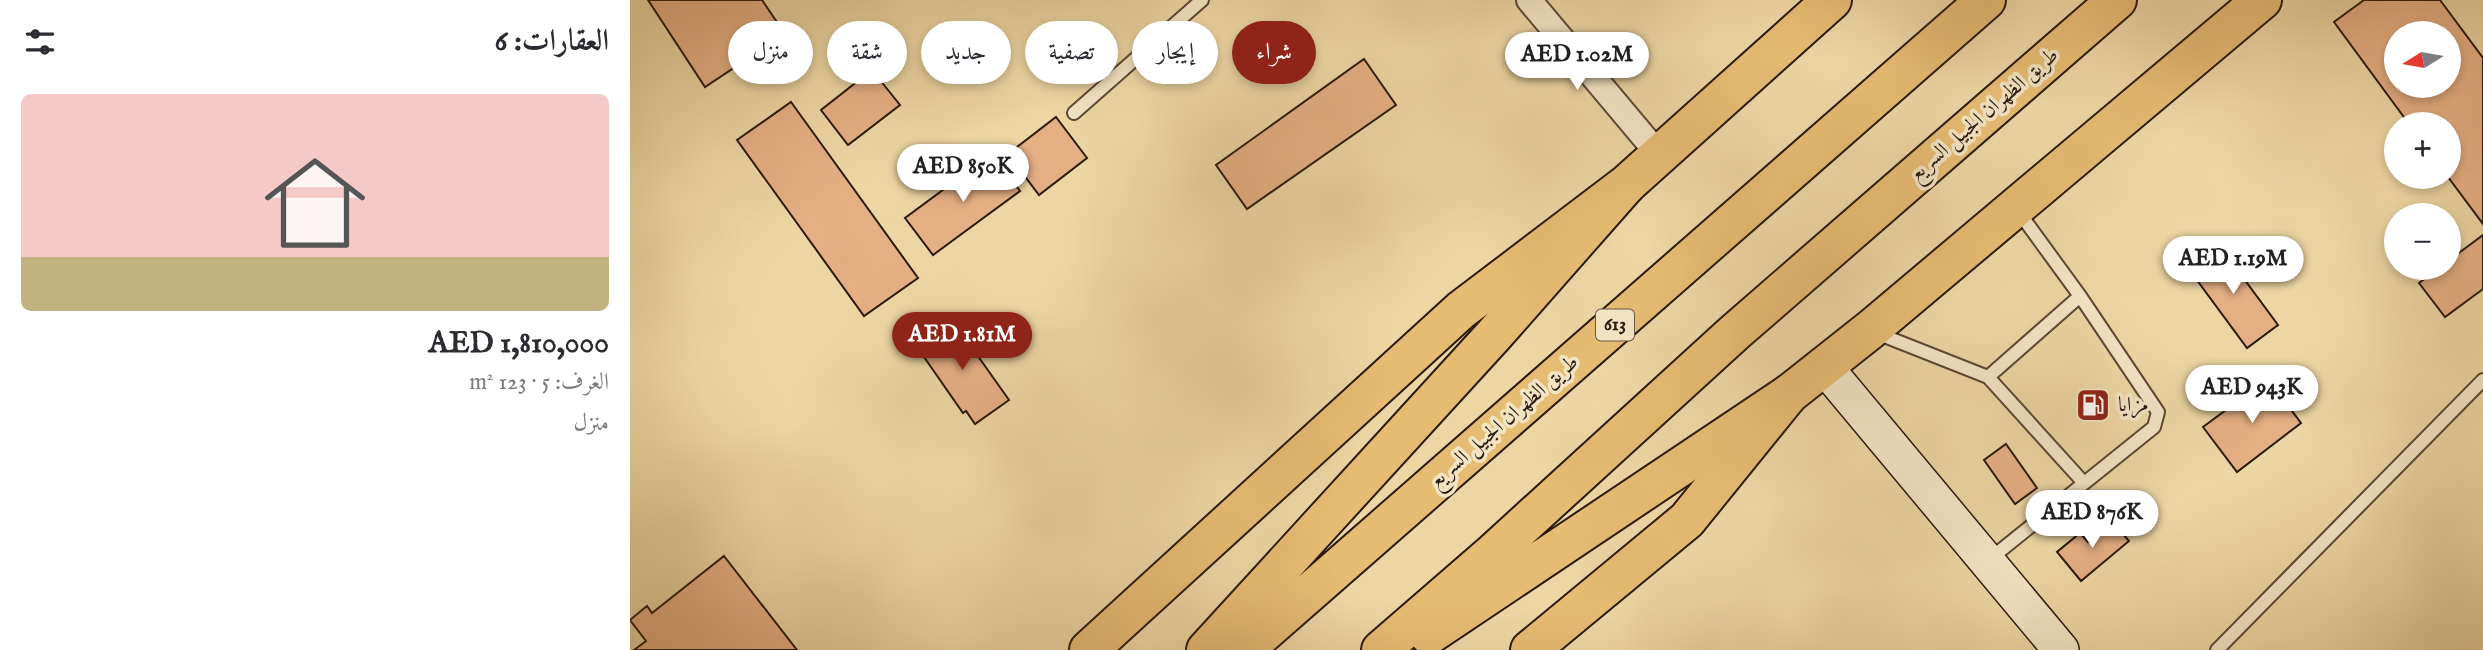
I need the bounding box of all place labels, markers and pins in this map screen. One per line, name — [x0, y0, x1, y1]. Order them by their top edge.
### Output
pin: AED 1.02M — [1497, 32, 1657, 92]
pin: AED 850K — [891, 144, 1035, 204]
pin: AED 1.19M — [2153, 236, 2313, 296]
pin: AED 1.81M — [882, 312, 1042, 372]
pin: AED 943K — [2180, 366, 2324, 425]
fuel station icon: مزايا — [2074, 386, 2112, 424]
place label: مزايا — [2118, 392, 2149, 419]
pin: AED 876K — [2020, 490, 2164, 550]

